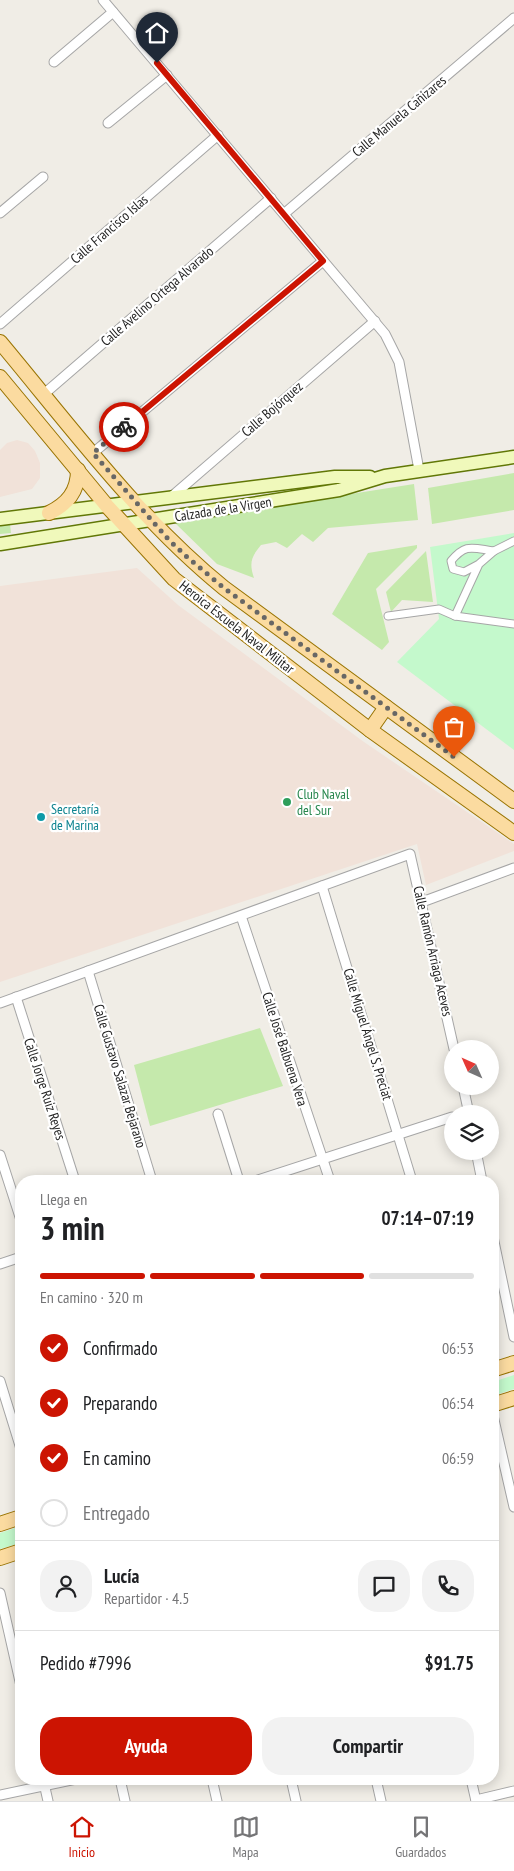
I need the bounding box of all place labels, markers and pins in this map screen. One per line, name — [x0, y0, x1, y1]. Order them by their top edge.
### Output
pin — [136, 12, 178, 63]
pin — [433, 706, 475, 757]
place label: Club Naval del Sur — [297, 785, 350, 819]
marker: Club Naval del Sur — [281, 796, 293, 808]
place label: Secretaría de Marina — [51, 800, 99, 834]
marker: Secretaría de Marina — [35, 811, 47, 823]

